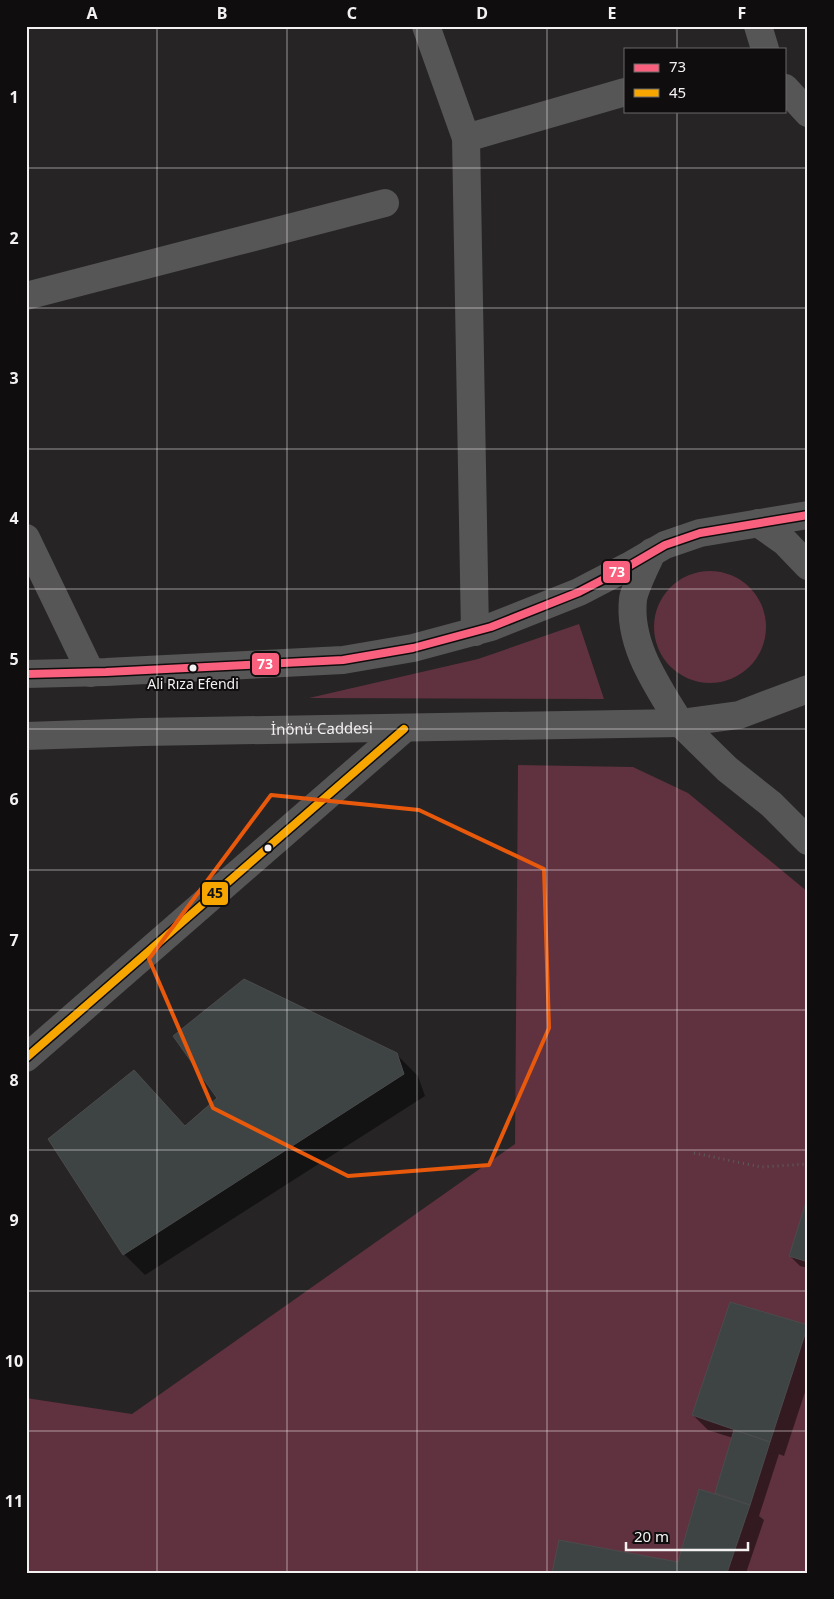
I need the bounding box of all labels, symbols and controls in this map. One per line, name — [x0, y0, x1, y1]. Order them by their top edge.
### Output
text: A — [86, 2, 98, 24]
text: B — [217, 2, 227, 24]
text: C — [347, 2, 357, 24]
text: D — [476, 2, 488, 24]
text: E — [608, 2, 617, 24]
text: F — [738, 2, 746, 24]
legend — [624, 48, 786, 112]
text: 73 — [669, 56, 686, 76]
text: 45 — [669, 82, 686, 102]
text: 1 — [9, 86, 19, 108]
text: 2 — [9, 227, 19, 249]
text: 3 — [9, 367, 19, 389]
text: 4 — [9, 507, 19, 529]
line badge: 73 — [602, 560, 631, 584]
text: 73 — [609, 562, 625, 581]
text: 5 — [9, 648, 19, 670]
line badge: 73 — [251, 652, 280, 676]
text: 73 — [257, 654, 273, 673]
marker: Ali Rıza Efendi — [188, 663, 198, 673]
place label: Ali Rıza Efendi — [147, 674, 239, 693]
street label: İnönü Caddesi — [271, 717, 373, 739]
text: 6 — [9, 788, 19, 810]
unlabelled marker — [263, 843, 273, 853]
line badge: 45 — [201, 881, 229, 906]
text: 45 — [207, 883, 223, 902]
text: 7 — [9, 929, 19, 951]
text: 8 — [9, 1069, 19, 1091]
text: 9 — [9, 1209, 19, 1231]
text: 10 — [5, 1350, 23, 1372]
text: 11 — [5, 1490, 23, 1512]
scale bar — [626, 1519, 749, 1551]
text: 20 m — [634, 1526, 669, 1546]

